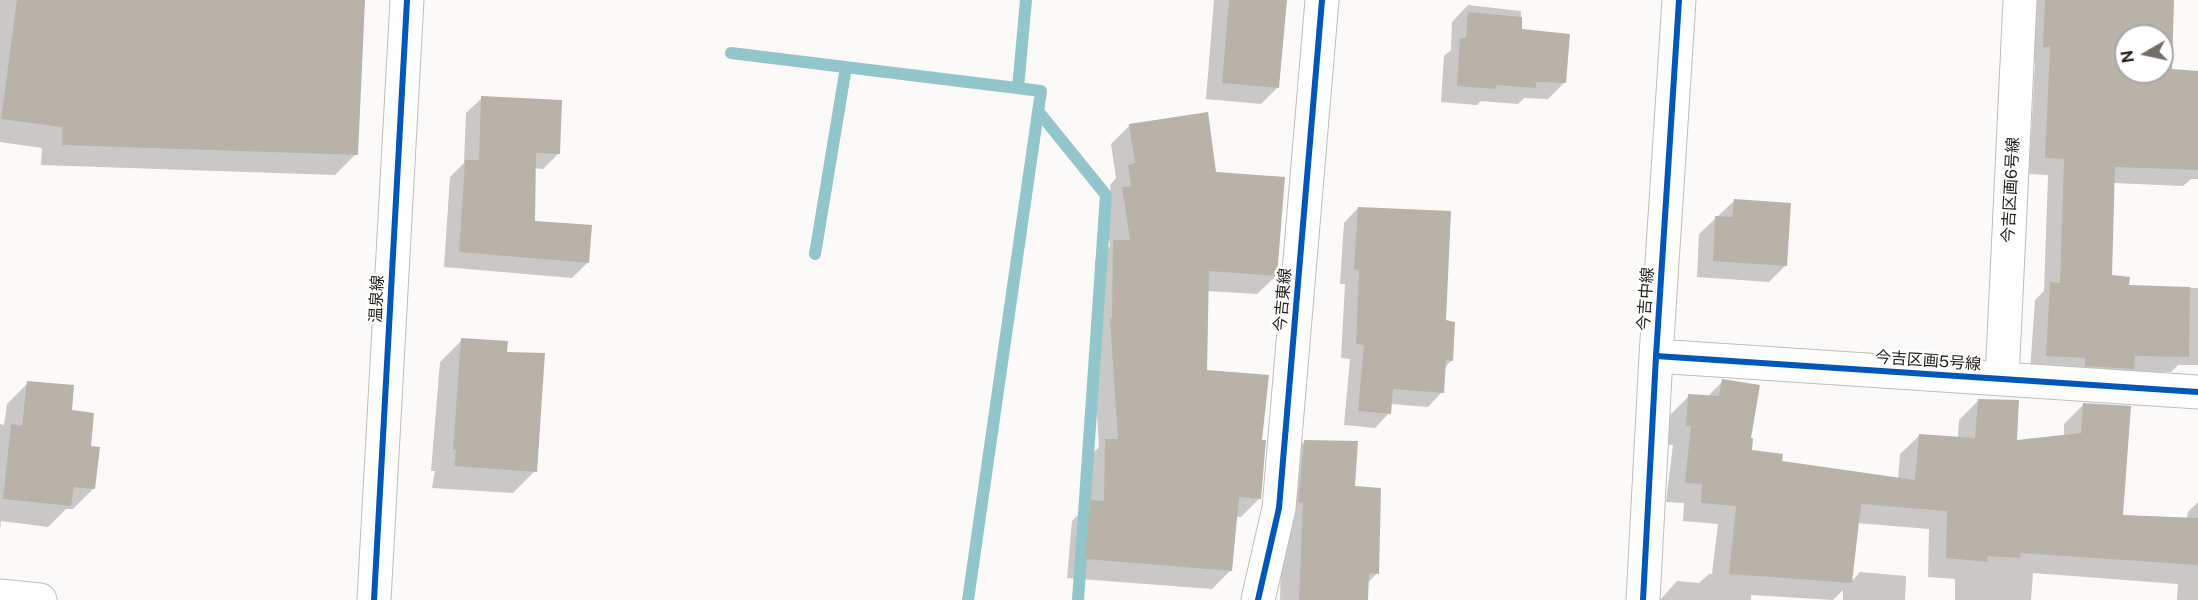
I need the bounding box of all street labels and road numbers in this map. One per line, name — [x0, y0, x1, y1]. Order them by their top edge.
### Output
street label: 今吉区画6号線 — [1999, 137, 2023, 243]
street label: 今吉中線 — [1634, 266, 1658, 332]
street label: 今吉東線 — [1271, 267, 1295, 333]
street label: 温泉線 — [366, 275, 388, 323]
street label: 今吉区画5号線 — [1874, 348, 1982, 374]

